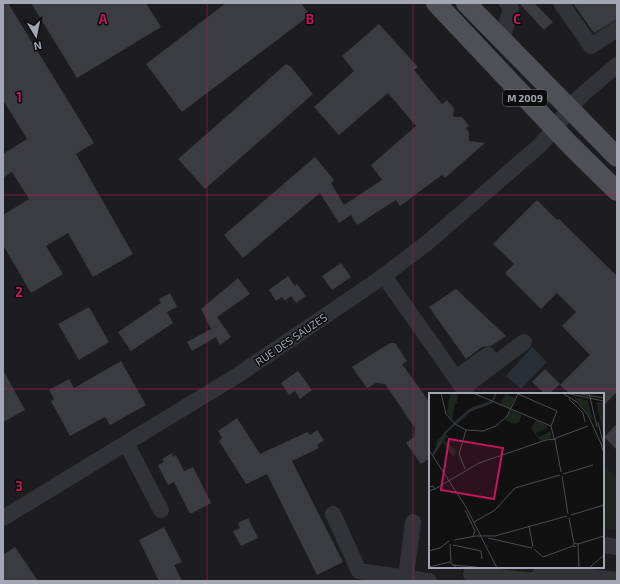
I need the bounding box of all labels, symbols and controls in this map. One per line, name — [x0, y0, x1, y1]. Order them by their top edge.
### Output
text: A — [99, 11, 108, 27]
text: B — [306, 11, 314, 27]
text: C — [513, 11, 521, 27]
north arrow — [16, 16, 56, 56]
text: N — [33, 39, 43, 53]
text: 1 — [16, 89, 22, 105]
road number: M 2009 — [503, 90, 547, 106]
text: 2 — [15, 284, 23, 300]
street label: RUE DES SAUZES — [253, 310, 329, 368]
inset map — [429, 393, 604, 568]
text: 3 — [15, 478, 23, 494]

